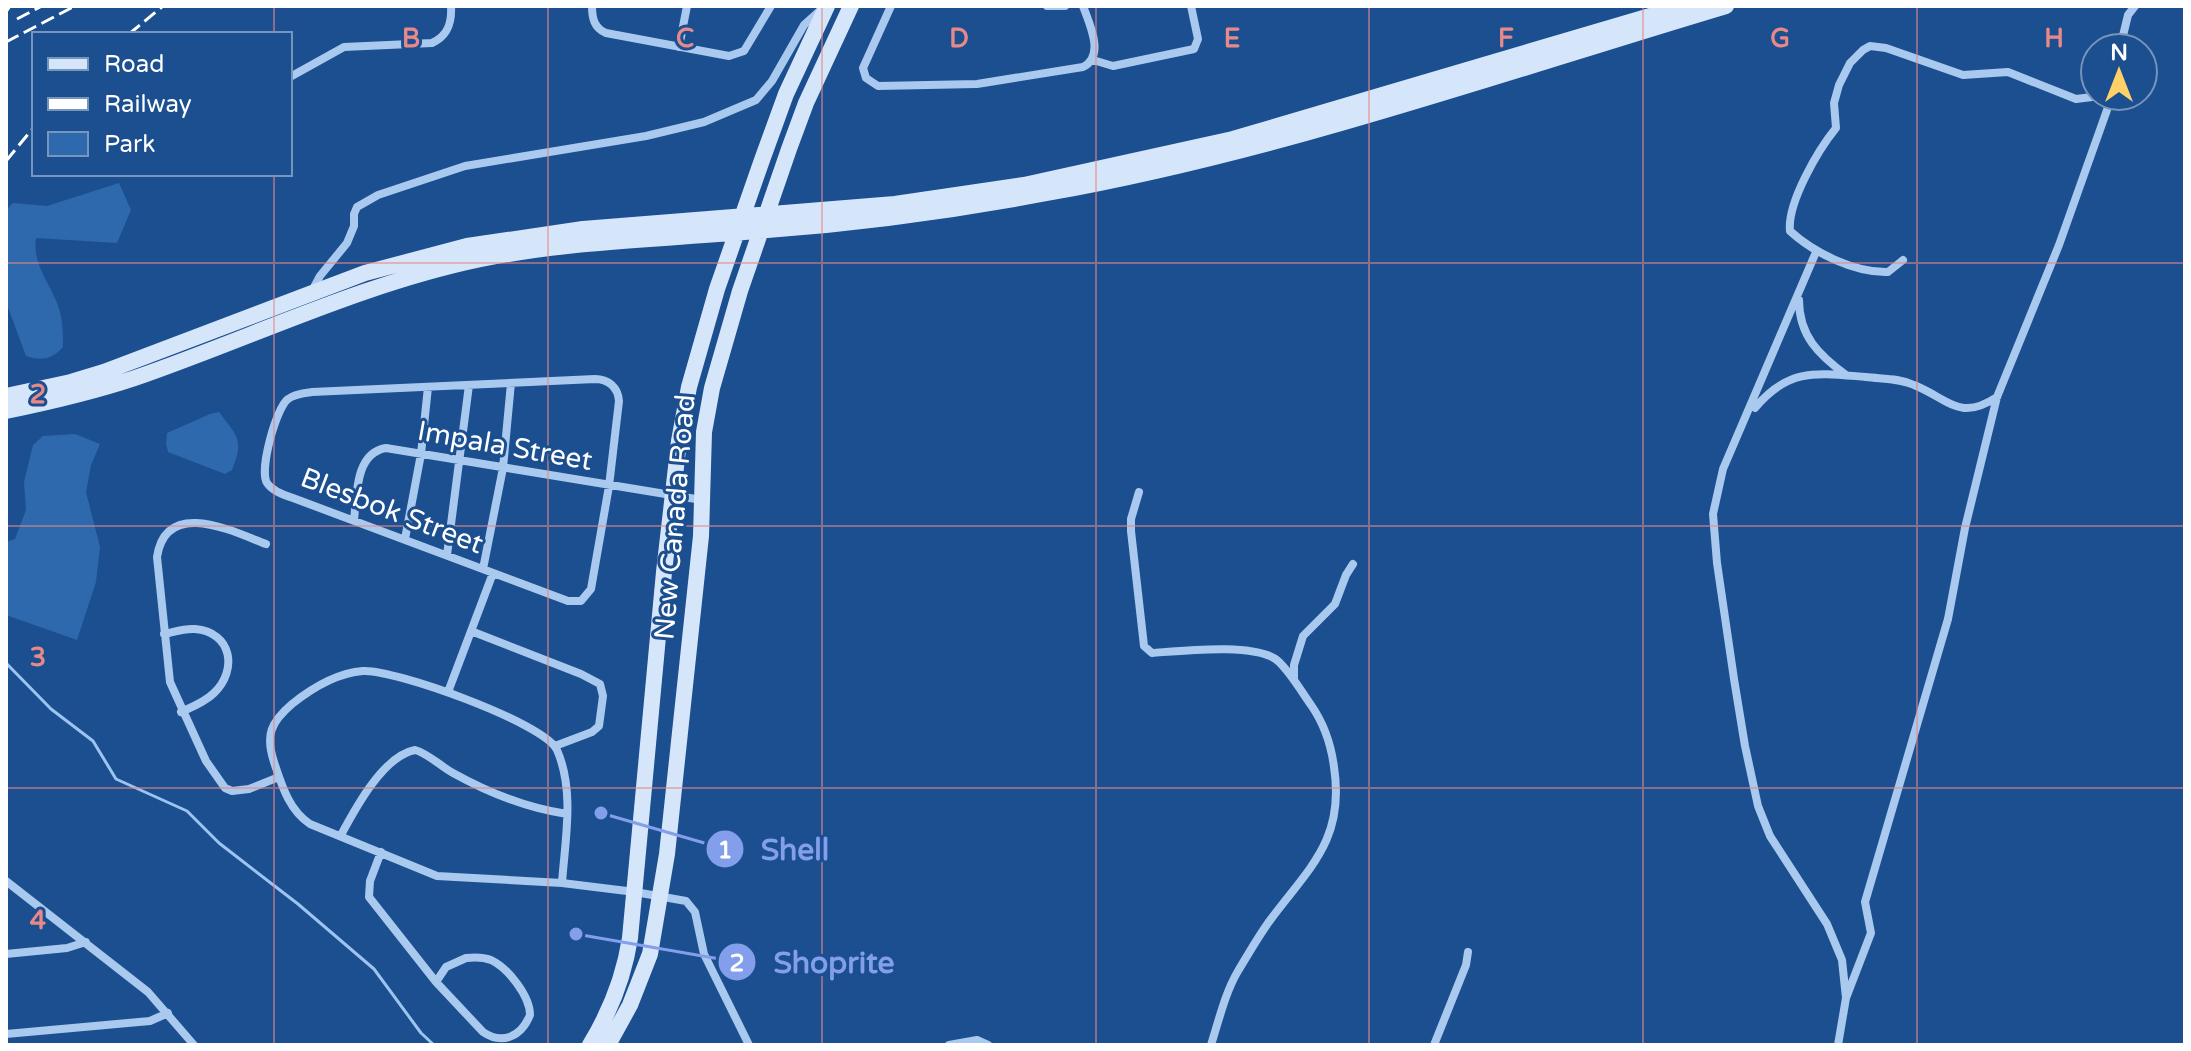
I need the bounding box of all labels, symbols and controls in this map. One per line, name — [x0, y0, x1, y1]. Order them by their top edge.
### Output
text: B — [402, 23, 420, 54]
text: C — [676, 23, 694, 54]
text: D — [949, 23, 969, 54]
text: E — [1224, 23, 1240, 54]
text: F — [1498, 23, 1514, 54]
text: G — [1770, 23, 1790, 54]
text: H — [2044, 23, 2064, 54]
legend — [32, 32, 292, 176]
north arrow — [2079, 32, 2159, 112]
text: N — [2110, 40, 2128, 66]
text: Road — [104, 50, 164, 79]
text: Railway — [104, 90, 192, 119]
text: Park — [104, 130, 155, 159]
text: 2 — [30, 379, 46, 410]
street label: New Canada Road — [647, 393, 703, 641]
street label: Impala Street — [415, 414, 595, 478]
street label: Blesbok Street — [296, 461, 488, 562]
text: 3 — [30, 642, 46, 673]
callout: Shell — [705, 822, 845, 876]
text: Shell — [761, 832, 829, 869]
text: 1 — [717, 836, 733, 865]
text: 4 — [30, 905, 46, 936]
callout: Shoprite — [717, 935, 910, 989]
text: Shoprite — [774, 945, 894, 982]
text: 2 — [729, 949, 745, 978]

